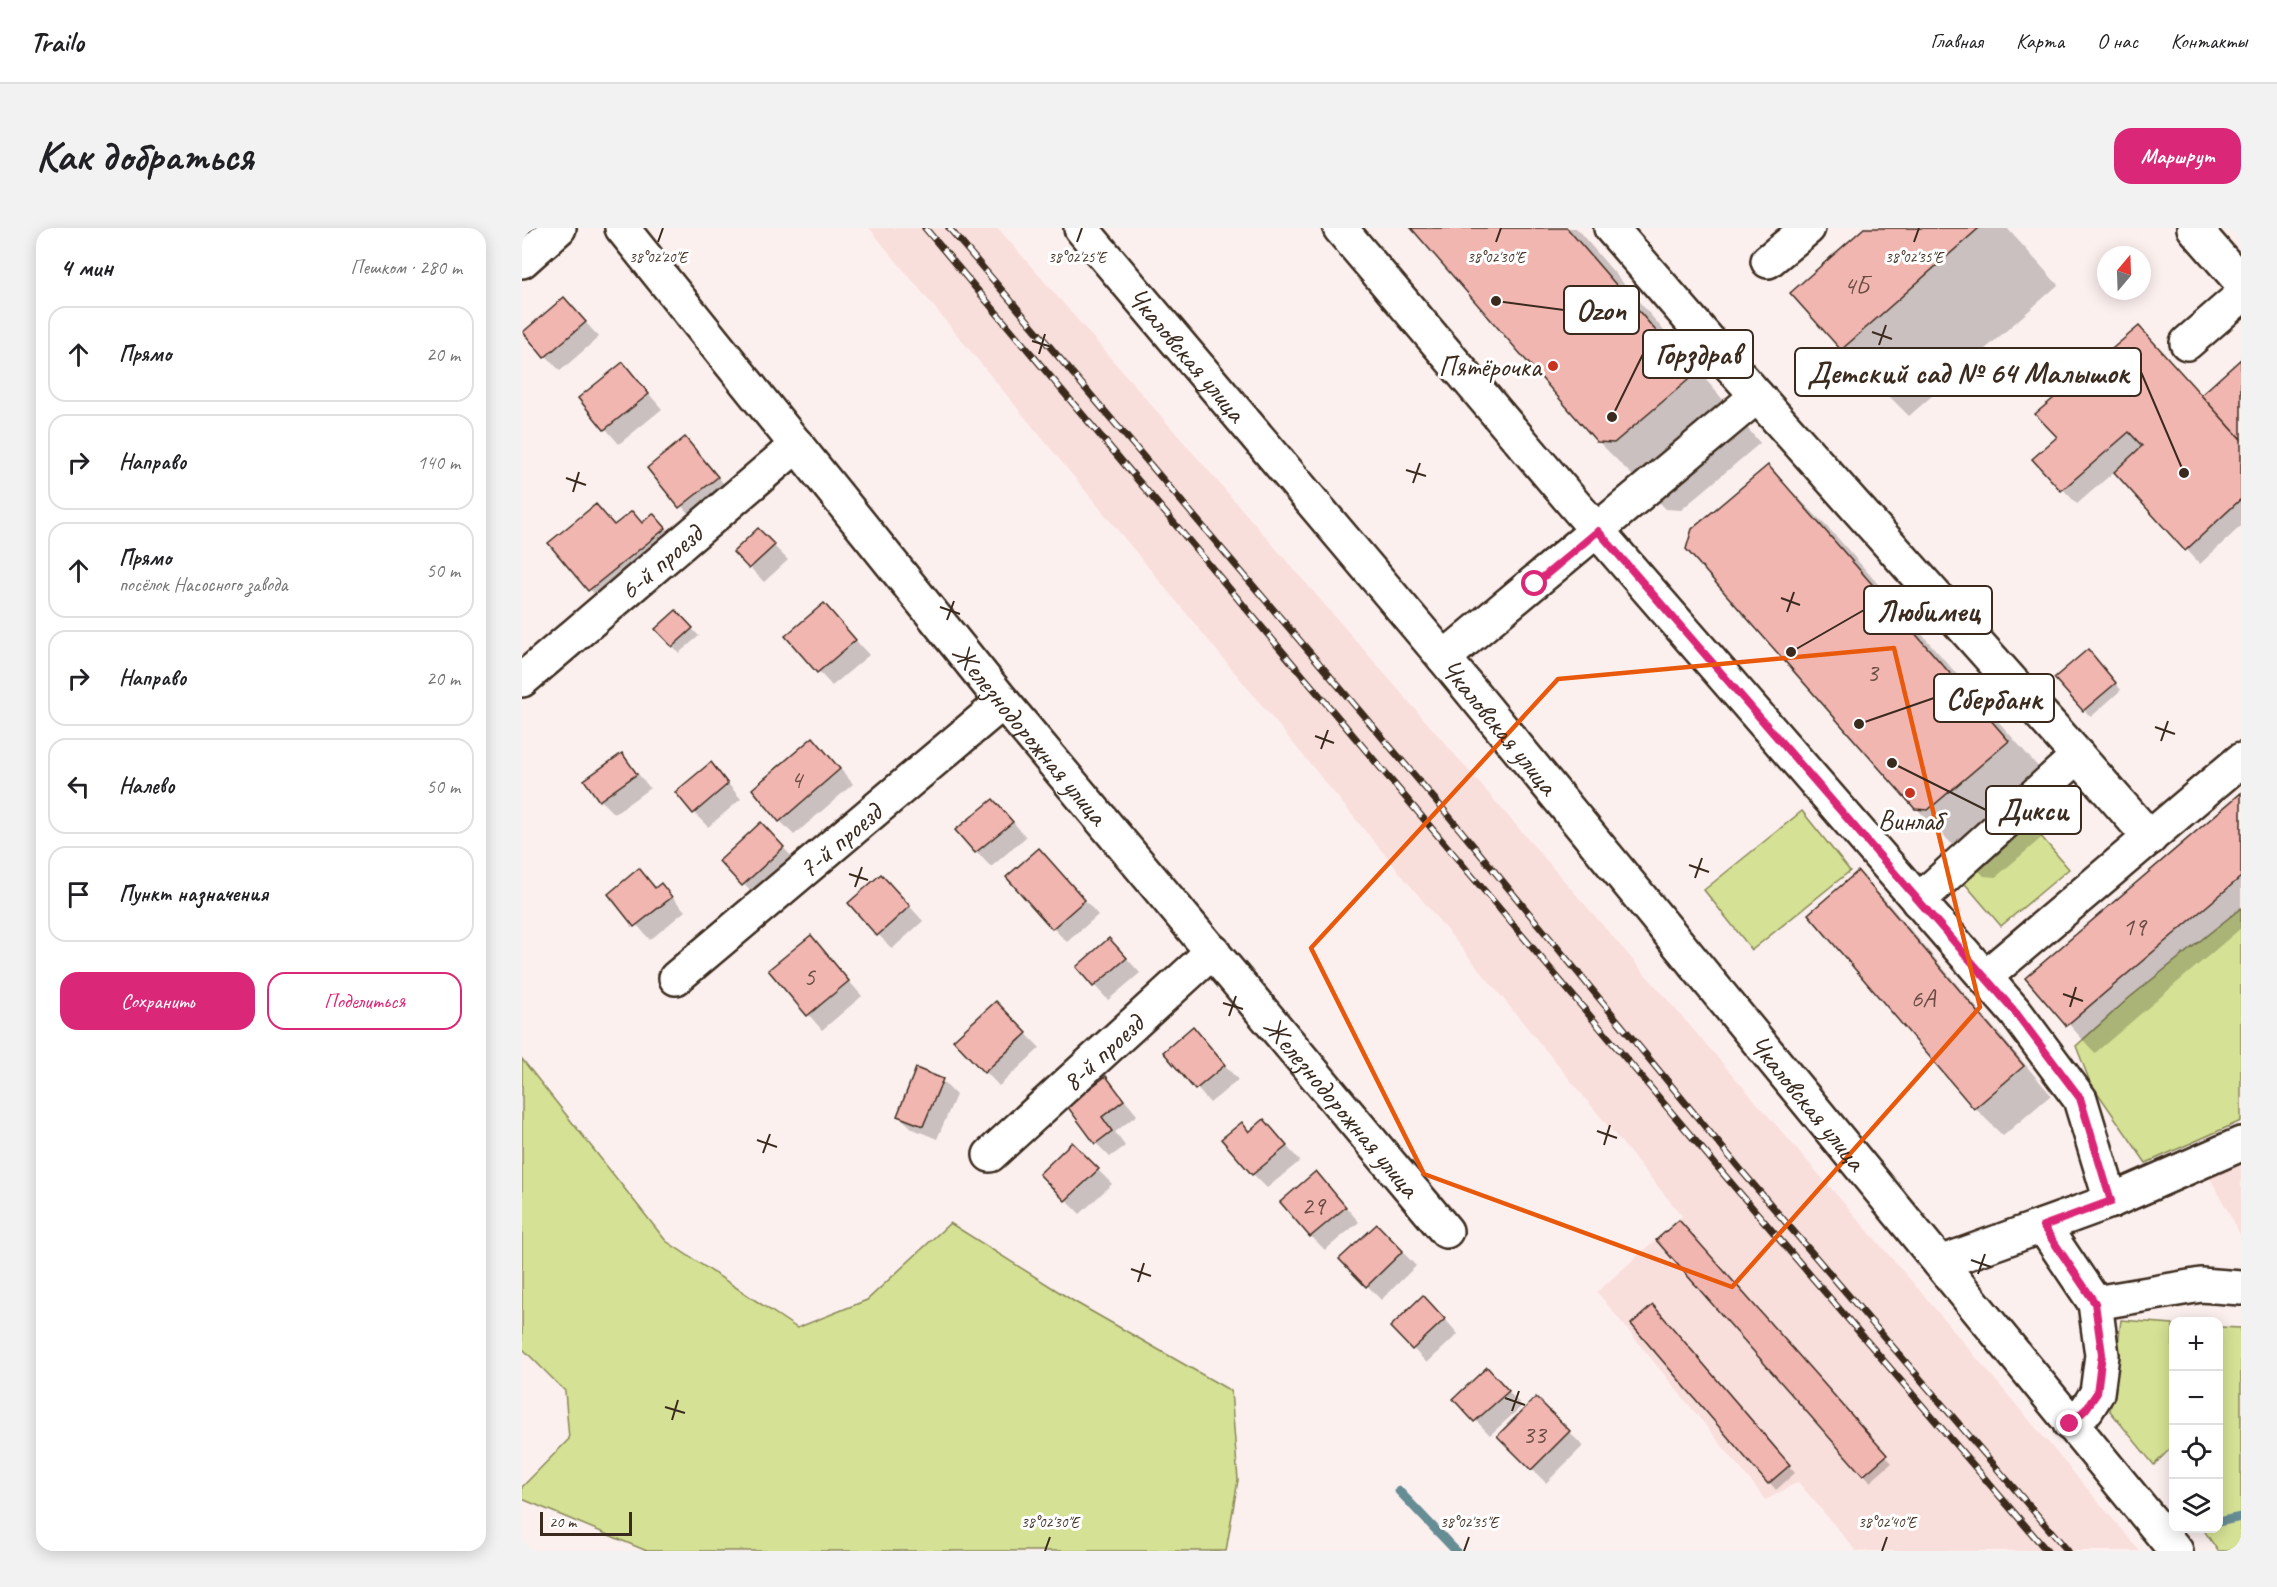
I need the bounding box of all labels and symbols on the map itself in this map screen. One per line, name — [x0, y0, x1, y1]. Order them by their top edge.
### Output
north arrow — [2097, 246, 2151, 300]
text: 38°02'20"E — [629, 248, 689, 267]
text: 38°02'25"E — [1048, 248, 1108, 267]
text: 38°02'30"E — [1467, 248, 1527, 267]
text: 38°02'35"E — [1885, 248, 1945, 267]
house number: 4Б — [1844, 269, 1872, 302]
street label: Чкаловская улица — [1120, 280, 1255, 430]
callout: Ozon — [1564, 286, 1639, 334]
text: Ozon — [1576, 291, 1627, 329]
callout: Горздрав — [1643, 330, 1753, 378]
text: Горздрав — [1655, 335, 1746, 374]
callout: Детский сад № 64 Малышок — [1795, 348, 2141, 396]
place label: Пятёрочка — [1438, 349, 1543, 384]
text: Детский сад № 64 Малышок — [1807, 354, 2131, 392]
marker: Пятёрочка — [1546, 359, 1560, 373]
street label: 6-й проезд — [612, 515, 712, 607]
route start — [1521, 570, 1547, 596]
callout: Любимец — [1864, 586, 1992, 634]
text: Любимец — [1876, 592, 1982, 630]
street label: Железнодорожная улица — [945, 636, 1116, 833]
street label: Чкаловская улица — [1434, 651, 1567, 803]
house number: 3 — [1866, 656, 1880, 689]
callout: Сбербанк — [1934, 674, 2054, 722]
text: Сбербанк — [1946, 680, 2044, 718]
house number: 4 — [790, 763, 804, 796]
marker: Винлаб — [1903, 786, 1917, 800]
callout: Дикси — [1986, 786, 2081, 834]
text: Дикси — [1997, 791, 2070, 829]
street label: 7-й проезд — [791, 793, 891, 885]
place label: Винлаб — [1878, 803, 1948, 838]
house number: 19 — [2122, 910, 2148, 943]
house number: 5 — [803, 960, 816, 993]
house number: 6А — [1911, 982, 1937, 1015]
street label: 8-й проезд — [1054, 1005, 1153, 1099]
street label: Железнодорожная улица — [1256, 1009, 1428, 1206]
street label: Чкаловская улица — [1742, 1027, 1875, 1179]
house number: 29 — [1301, 1189, 1327, 1222]
route end — [2056, 1410, 2082, 1436]
house number: 33 — [1522, 1418, 1548, 1451]
scale bar — [540, 1509, 632, 1536]
text: 38°02'30"E — [1021, 1513, 1081, 1532]
text: 38°02'35"E — [1440, 1513, 1500, 1532]
text: 38°02'40"E — [1858, 1513, 1918, 1532]

